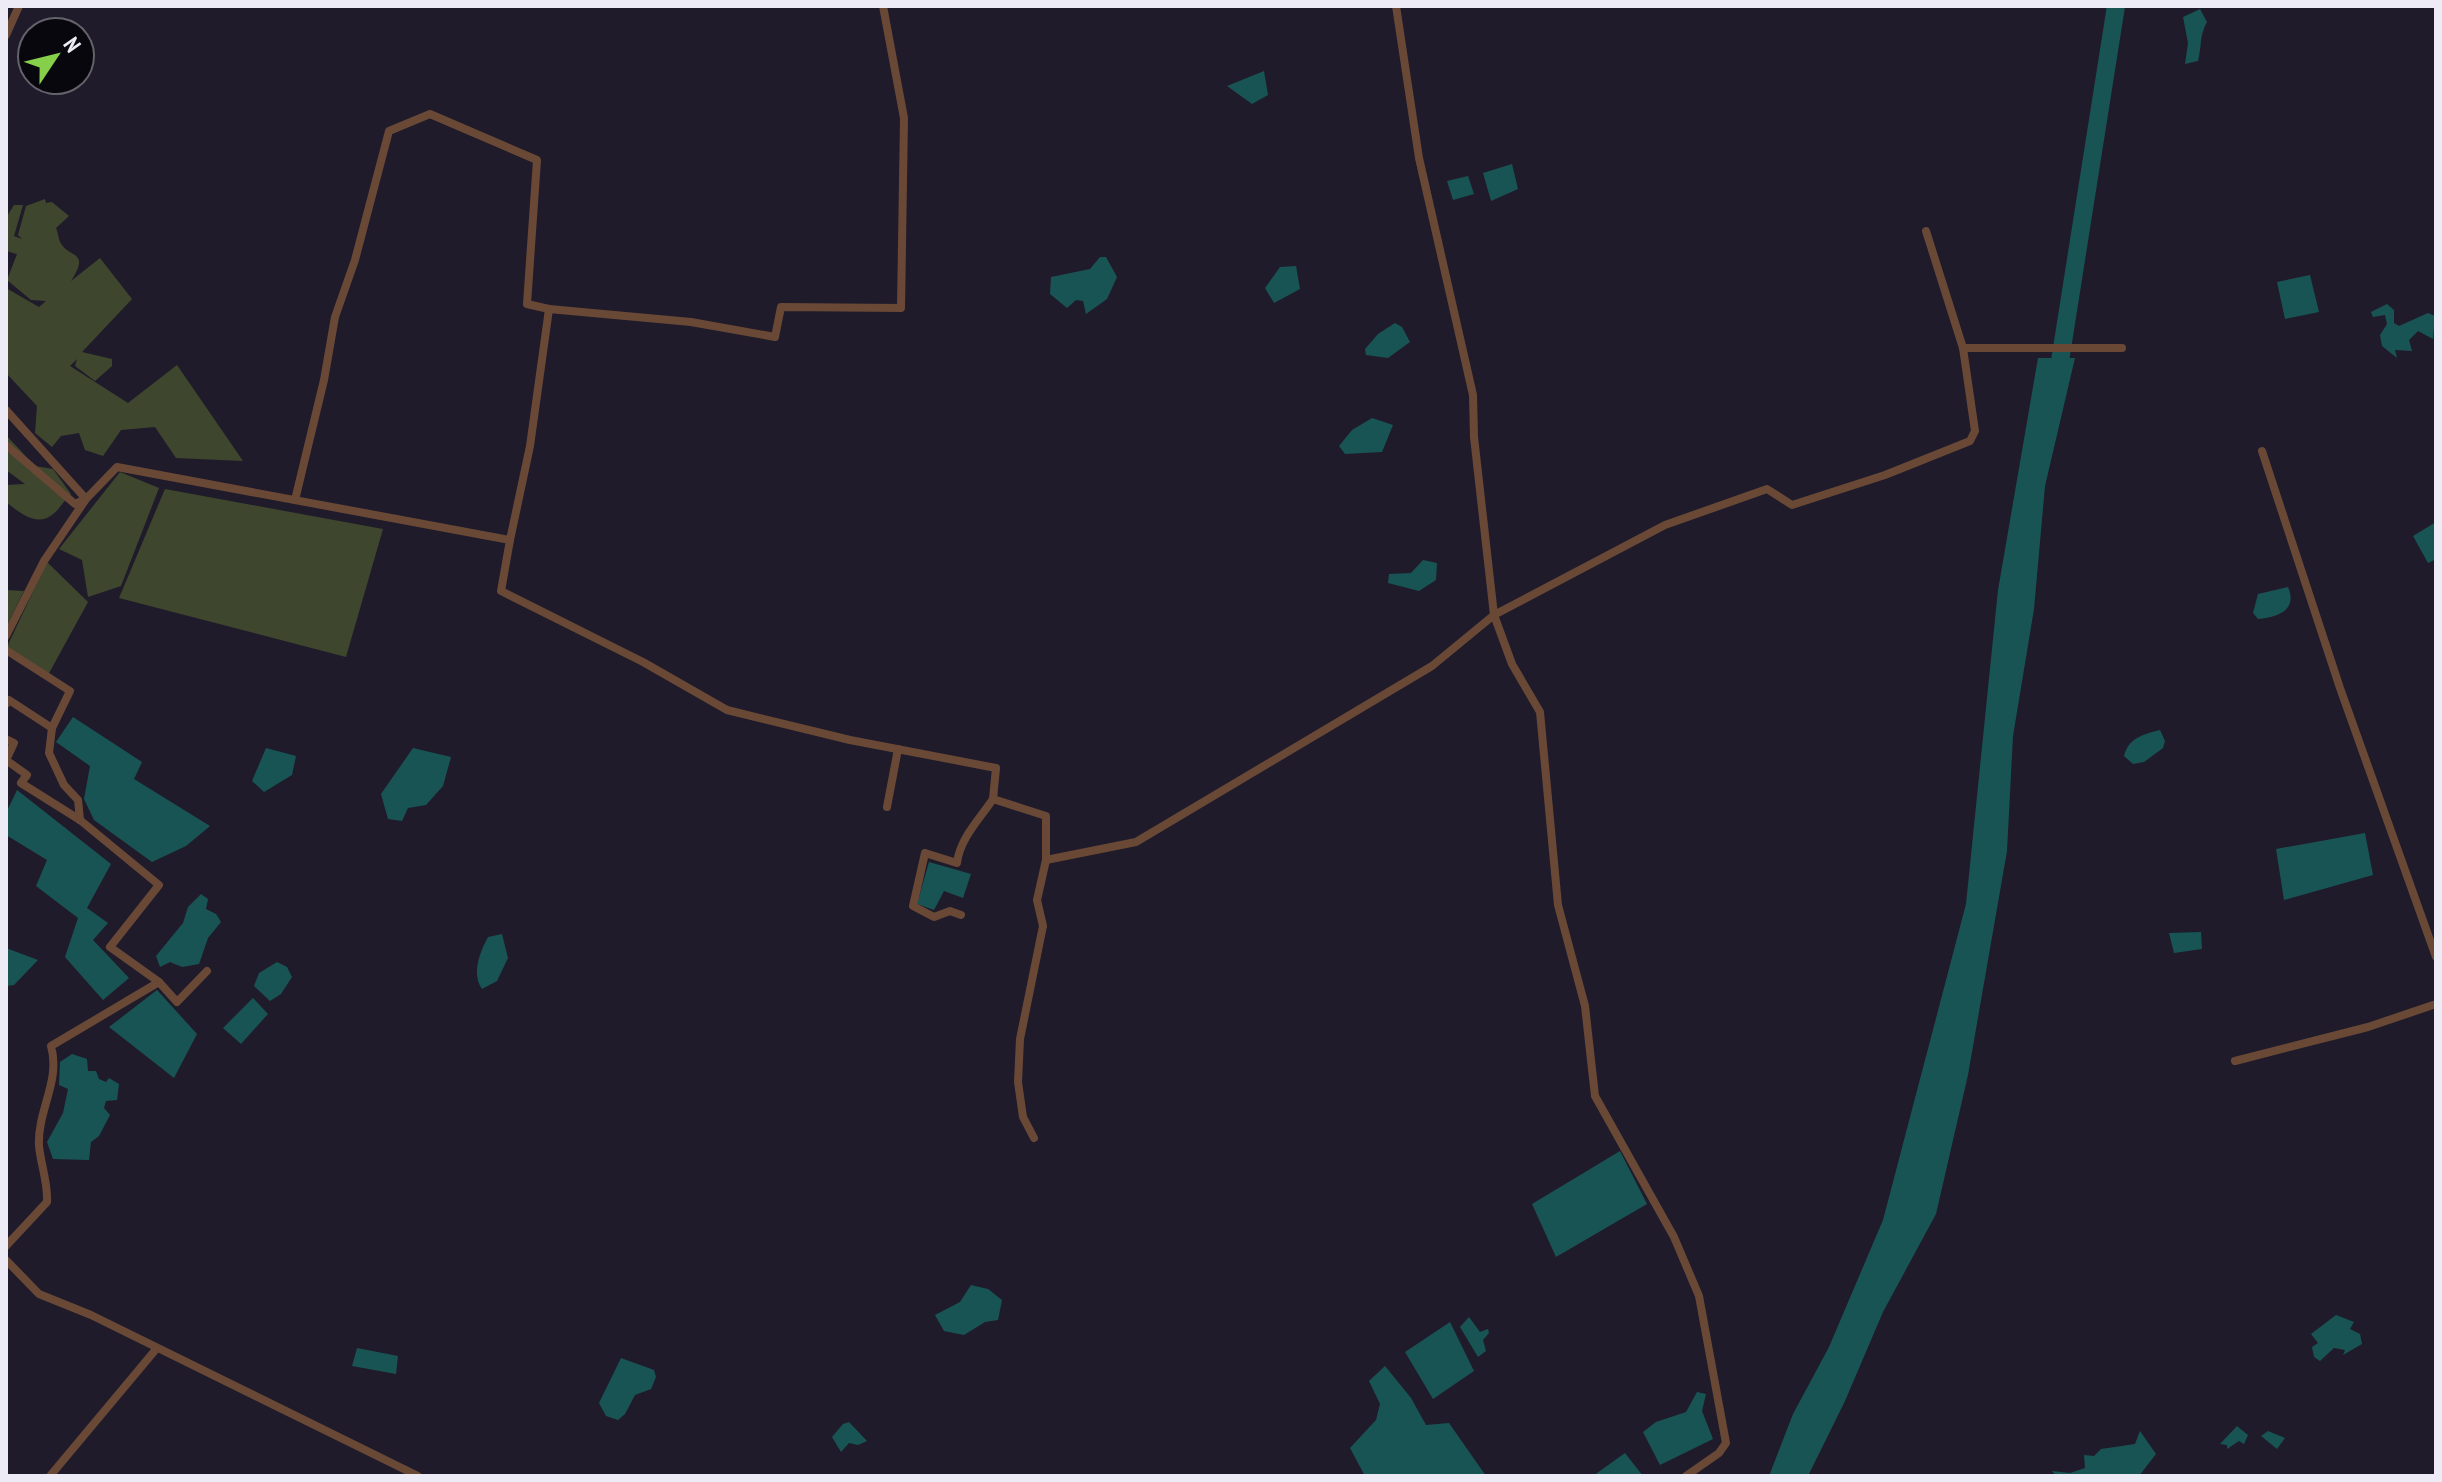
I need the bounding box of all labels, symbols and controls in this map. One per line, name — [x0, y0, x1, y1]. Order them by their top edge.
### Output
north arrow — [16, 16, 96, 96]
text: N — [58, 32, 87, 57]

